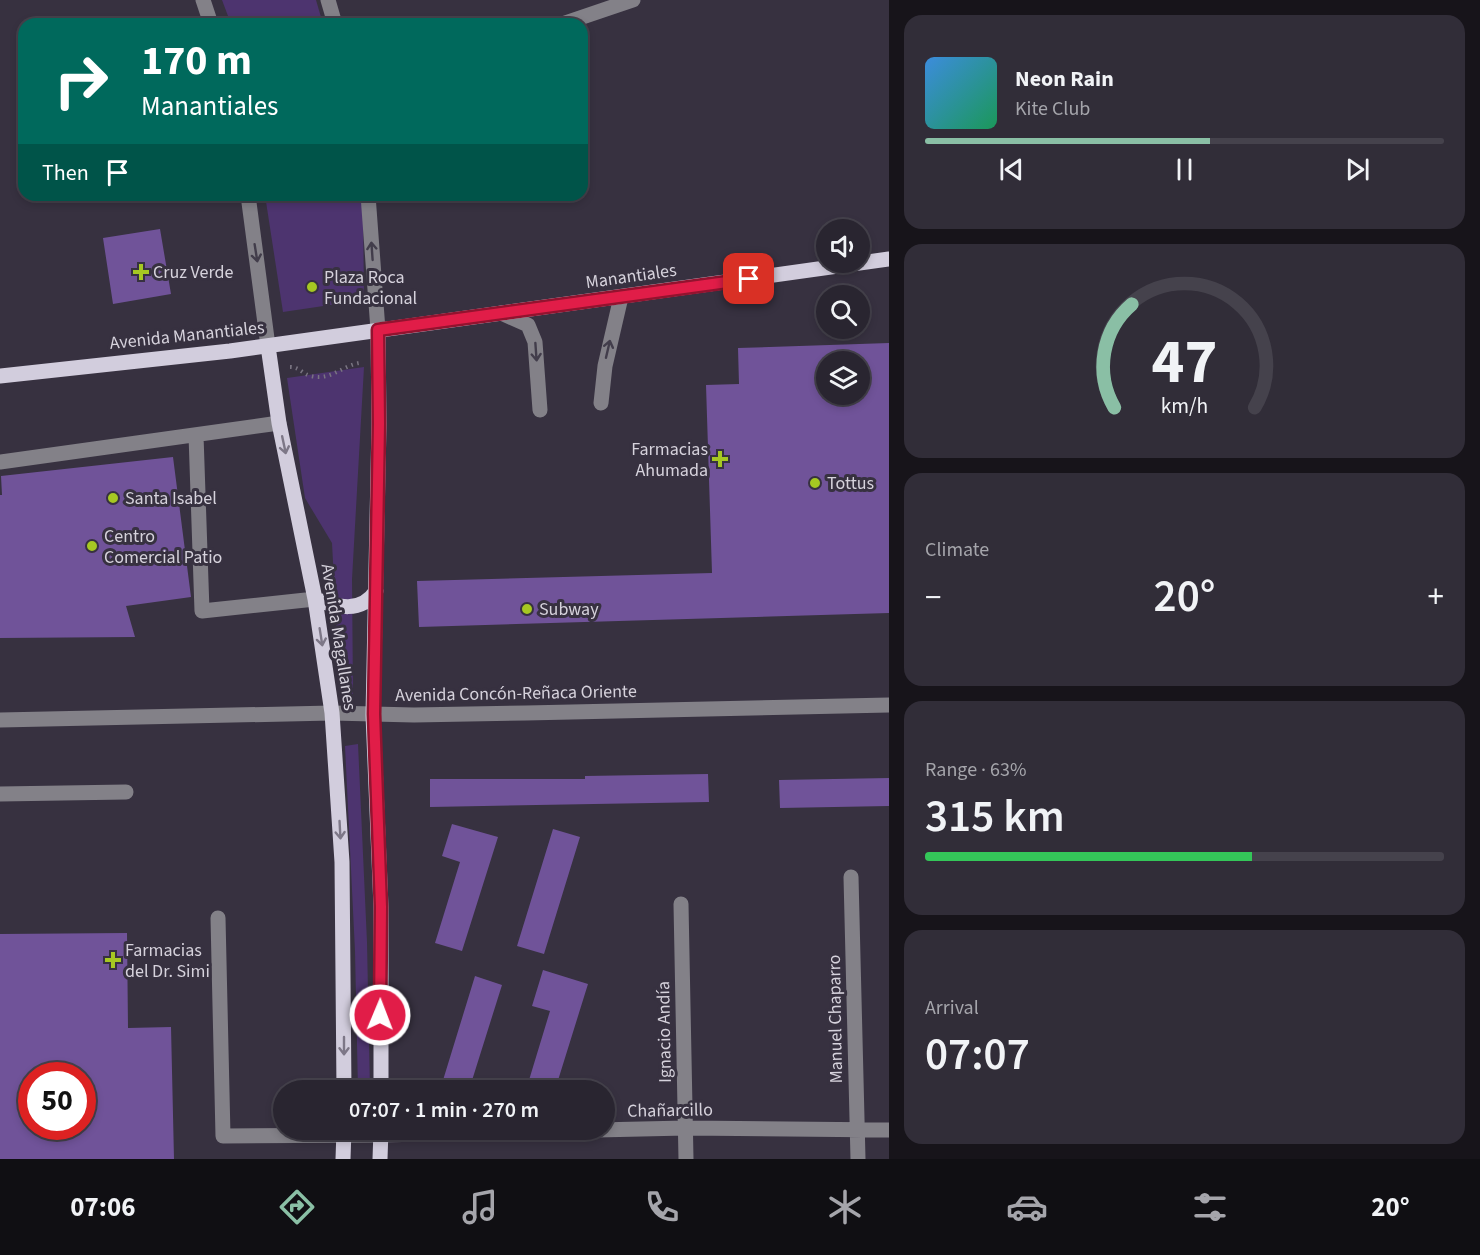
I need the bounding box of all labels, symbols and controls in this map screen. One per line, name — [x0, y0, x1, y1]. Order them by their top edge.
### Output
text: 170 m — [141, 31, 252, 91]
icon: right — [42, 42, 120, 120]
text: Neon Rain — [1015, 63, 1114, 95]
text: Manantiales — [141, 87, 278, 126]
text: Kite Club — [1015, 95, 1090, 123]
icon: previous — [995, 153, 1028, 186]
icon: pause — [1168, 153, 1201, 186]
icon: next — [1341, 153, 1374, 186]
icon: arrive — [101, 156, 134, 189]
text: Then — [42, 157, 89, 189]
map controls — [816, 219, 870, 405]
button: sound — [816, 219, 870, 273]
one-way arrow — [367, 242, 378, 262]
one-way arrow — [251, 243, 262, 262]
pin — [723, 253, 774, 304]
street label: Manantiales — [584, 258, 678, 295]
place label: Cruz Verde — [153, 260, 234, 285]
icon: arrive — [732, 262, 765, 295]
marker: Cruz Verde — [134, 265, 148, 279]
place label: Plaza Roca Fundacional — [324, 265, 417, 311]
marker: Plaza Roca Fundacional — [305, 280, 319, 294]
button: search — [816, 285, 870, 339]
street label: Avenida Manantiales — [108, 315, 266, 356]
text: 47 — [1152, 318, 1217, 407]
one-way arrow — [603, 340, 615, 359]
one-way arrow — [531, 342, 542, 362]
button: layers — [816, 351, 870, 405]
text: km/h — [1161, 391, 1208, 422]
one-way arrow — [279, 435, 290, 454]
place label: Farmacias Ahumada — [631, 437, 708, 483]
marker: Farmacias Ahumada — [713, 452, 727, 466]
place label: Tottus — [827, 471, 874, 496]
marker: Tottus — [808, 476, 822, 490]
place label: Santa Isabel — [125, 486, 217, 511]
marker: Santa Isabel — [106, 491, 120, 505]
place label: Centro Comercial Patio — [104, 524, 222, 570]
text: Climate — [925, 536, 989, 564]
marker: Centro Comercial Patio — [85, 539, 99, 553]
street label: Avenida Magallanes — [315, 562, 362, 712]
text: 20° — [1154, 565, 1215, 629]
text: − — [925, 574, 941, 621]
text: + — [1428, 574, 1444, 621]
place label: Subway — [539, 597, 599, 622]
marker: Subway — [520, 602, 534, 616]
one-way arrow — [316, 626, 327, 646]
street label: Avenida Concón-Reñaca Oriente — [395, 679, 637, 708]
text: Range · 63% — [925, 756, 1026, 784]
text: 315 km — [925, 785, 1065, 849]
one-way arrow — [335, 820, 346, 840]
place label: Farmacias del Dr. Simi — [125, 938, 210, 984]
marker: Farmacias del Dr. Simi — [106, 953, 120, 967]
street label: Manuel Chaparro — [822, 954, 849, 1084]
street label: Ignacio Andía — [651, 981, 678, 1083]
position arrow — [348, 983, 412, 1047]
text: Arrival — [925, 994, 979, 1022]
text: 07:07 — [925, 1023, 1030, 1087]
one-way arrow — [338, 1036, 350, 1056]
speed limit sign: 50 — [18, 1062, 96, 1140]
text: 07:07 · 1 min · 270 m — [349, 1094, 539, 1126]
street label: Chañarcillo — [627, 1097, 713, 1124]
icon: directions — [276, 1186, 318, 1228]
icon: music — [459, 1186, 501, 1228]
icon: phone — [641, 1186, 683, 1228]
icon: climate — [824, 1186, 866, 1228]
icon: car — [1006, 1186, 1048, 1228]
icon: filters — [1189, 1186, 1231, 1228]
text: 07:06 — [70, 1188, 135, 1227]
text: 20° — [1371, 1188, 1410, 1227]

